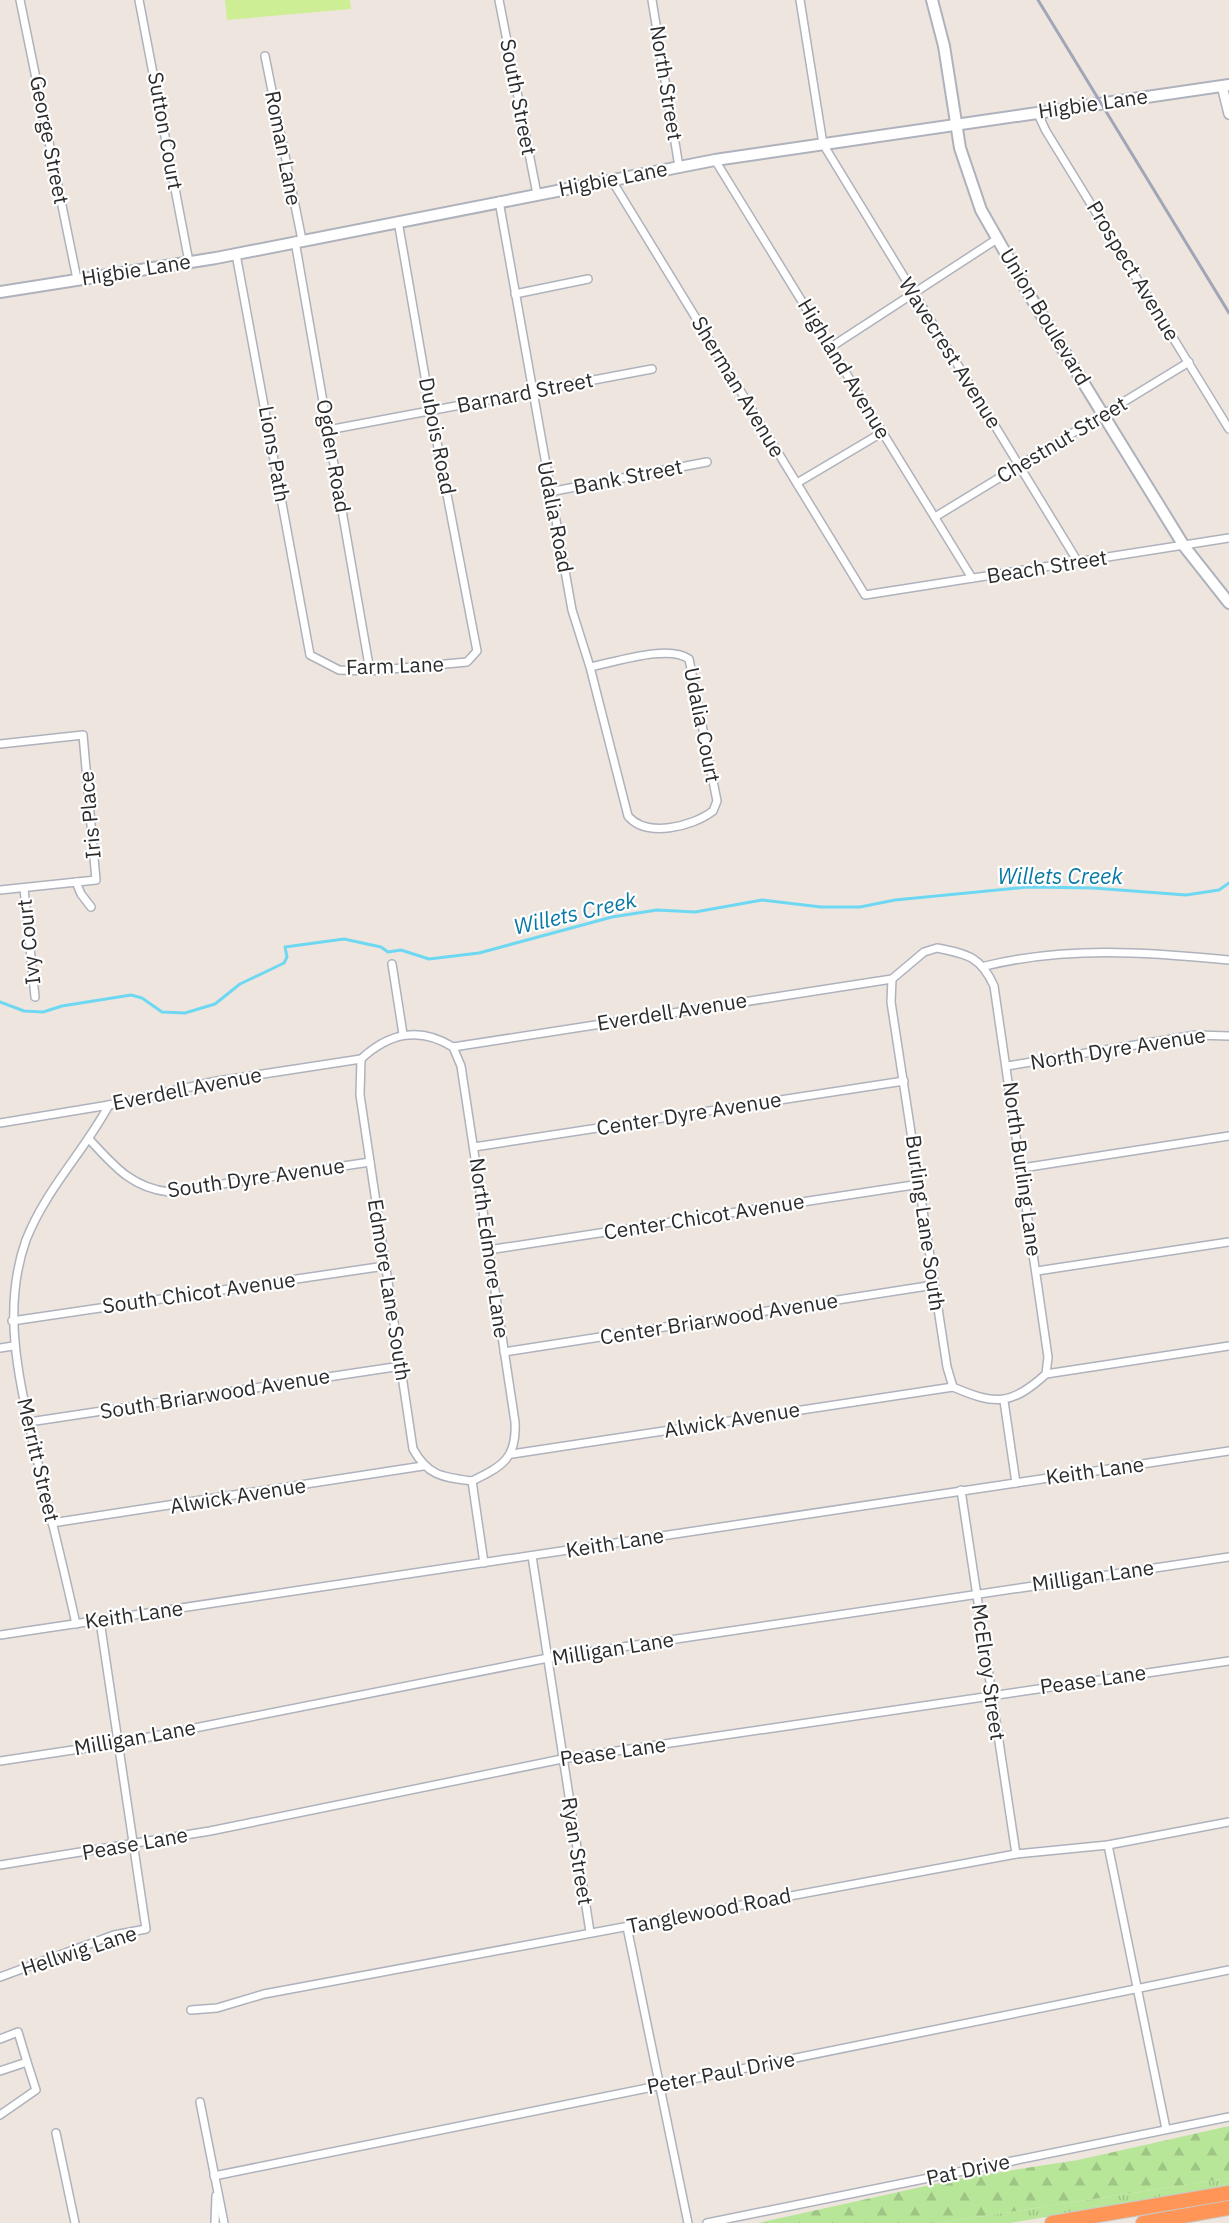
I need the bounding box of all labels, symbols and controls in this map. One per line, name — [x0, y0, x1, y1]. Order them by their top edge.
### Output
street label: North Street — [644, 23, 690, 142]
street label: South Street — [494, 36, 544, 157]
street label: Sutton Court — [142, 70, 190, 192]
street label: George Street — [24, 73, 76, 206]
street label: Higbie Lane — [1036, 81, 1149, 125]
street label: Roman Lane — [259, 88, 309, 208]
street label: Higbie Lane — [556, 154, 670, 202]
street label: Prospect Avenue — [1081, 195, 1187, 346]
street label: Union Boulevard — [994, 243, 1098, 390]
street label: Higbie Lane — [79, 247, 192, 291]
street label: Wavecrest Avenue — [893, 271, 1009, 433]
street label: Highland Avenue — [792, 293, 898, 444]
street label: Sherman Avenue — [686, 311, 792, 462]
street label: Barnard Street — [454, 365, 595, 419]
street label: Dubois Road — [413, 375, 463, 497]
street label: Chestnut Street — [991, 389, 1132, 489]
street label: Ogden Road — [310, 397, 358, 515]
street label: Lions Path — [253, 403, 297, 504]
street label: Bank Street — [571, 452, 685, 500]
street label: Udalia Road — [531, 459, 581, 575]
street label: Beach Street — [985, 543, 1109, 589]
street label: Farm Lane — [345, 649, 445, 681]
street label: Udalia Court — [678, 665, 728, 785]
street label: Iris Place — [71, 770, 107, 860]
water label: Willets Creek — [997, 861, 1123, 890]
water label: Willets Creek — [511, 884, 640, 941]
street label: Ivy Court — [10, 898, 46, 986]
street label: Everdell Avenue — [595, 985, 749, 1037]
street label: North Dyre Avenue — [1028, 1020, 1208, 1076]
street label: Everdell Avenue — [110, 1060, 264, 1116]
street label: North Burling Lane — [997, 1080, 1049, 1258]
street label: Center Dyre Avenue — [594, 1085, 783, 1141]
street label: Burling Lane South — [900, 1133, 952, 1313]
street label: South Dyre Avenue — [165, 1151, 346, 1203]
street label: North Edmore Lane — [463, 1156, 517, 1340]
street label: Center Chicot Avenue — [601, 1186, 806, 1246]
street label: Edmore Lane South — [362, 1197, 418, 1383]
street label: South Chicot Avenue — [100, 1265, 297, 1319]
street label: Center Briarwood Avenue — [598, 1285, 840, 1351]
street label: South Briarwood Avenue — [98, 1361, 332, 1425]
street label: Alwick Avenue — [662, 1394, 802, 1444]
street label: Merritt Street — [11, 1395, 67, 1524]
street label: Keith Lane — [1044, 1449, 1146, 1491]
street label: Alwick Avenue — [168, 1470, 308, 1520]
street label: Keith Lane — [564, 1520, 666, 1564]
street label: Milligan Lane — [1030, 1553, 1156, 1597]
street label: Keith Lane — [83, 1593, 185, 1635]
street label: McElroy Street — [966, 1602, 1012, 1742]
street label: Milligan Lane — [550, 1625, 676, 1671]
street label: Pease Lane — [1038, 1658, 1148, 1700]
street label: Milligan Lane — [72, 1713, 198, 1761]
street label: Pease Lane — [558, 1730, 668, 1772]
street label: Ryan Street — [556, 1795, 600, 1907]
street label: Pease Lane — [80, 1820, 190, 1866]
street label: Tanglewood Road — [624, 1880, 793, 1940]
street label: Hellwig Lane — [17, 1918, 140, 1982]
street label: Peter Paul Drive — [644, 2044, 797, 2100]
street label: Pat Drive — [923, 2147, 1012, 2192]

